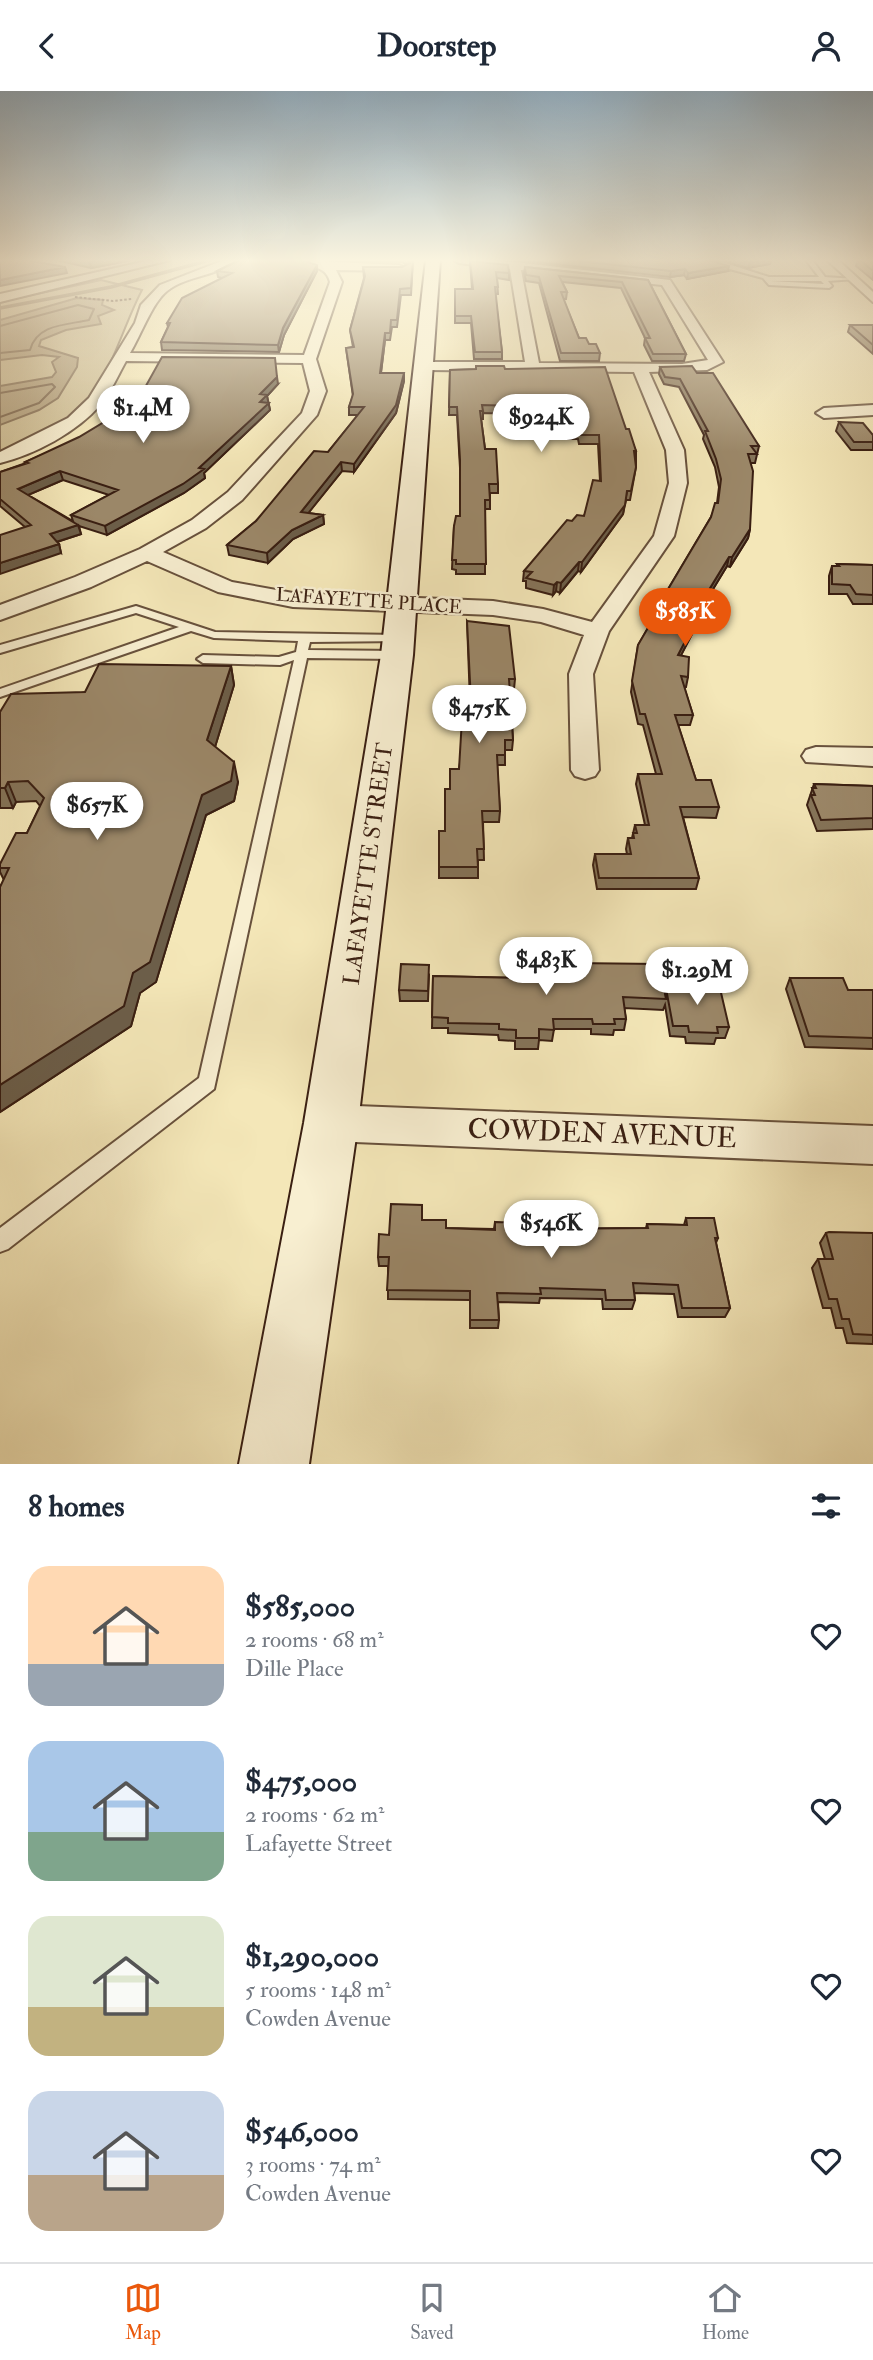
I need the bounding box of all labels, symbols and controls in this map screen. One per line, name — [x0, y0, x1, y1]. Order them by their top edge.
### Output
text: Doorstep — [377, 26, 496, 66]
icon: back — [28, 27, 66, 65]
icon: person — [807, 27, 845, 65]
pin: $1.4M — [94, 385, 192, 445]
text: $1.4M — [113, 393, 173, 422]
pin: $924K — [492, 395, 590, 454]
text: $924K — [509, 402, 573, 431]
street label: LAFAYETTE PLACE — [275, 583, 463, 620]
pin: $585K — [636, 589, 734, 648]
text: $585K — [655, 596, 715, 625]
pin: $475K — [430, 685, 528, 745]
text: $475K — [448, 693, 510, 722]
street label: LAFAYETTE STREET — [337, 741, 399, 987]
pin: $657K — [48, 783, 146, 842]
text: $657K — [66, 790, 128, 819]
pin: $483K — [497, 937, 595, 997]
text: $483K — [515, 945, 577, 974]
pin: $1.29M — [640, 947, 754, 1007]
text: $1.29M — [661, 955, 733, 984]
street label: COWDEN AVENUE — [467, 1112, 737, 1156]
pin: $546K — [502, 1201, 600, 1260]
text: $546K — [520, 1208, 582, 1237]
icon: filters — [807, 1487, 845, 1525]
text: 8 homes — [28, 1488, 125, 1525]
text: $585,000 — [245, 1588, 355, 1625]
icon: home — [84, 1594, 168, 1678]
icon: heart — [807, 1617, 845, 1655]
text: 2 rooms · 68 m² — [245, 1625, 384, 1654]
text: Dille Place — [245, 1654, 344, 1683]
text: $475,000 — [245, 1763, 357, 1800]
icon: home — [84, 1769, 168, 1853]
icon: heart — [807, 1792, 845, 1830]
text: 2 rooms · 62 m² — [245, 1800, 384, 1829]
text: Lafayette Street — [245, 1829, 392, 1858]
text: $1,290,000 — [245, 1938, 379, 1975]
icon: home — [84, 1944, 168, 2028]
icon: heart — [807, 1967, 845, 2005]
text: 5 rooms · 148 m² — [245, 1975, 391, 2004]
text: Cowden Avenue — [245, 2004, 391, 2033]
text: $546,000 — [245, 2113, 359, 2150]
icon: home — [84, 2119, 168, 2203]
icon: heart — [807, 2142, 845, 2180]
text: 3 rooms · 74 m² — [245, 2150, 381, 2179]
text: Cowden Avenue — [245, 2179, 391, 2208]
tab: Map — [124, 2279, 162, 2345]
tab: Saved — [410, 2279, 454, 2345]
tab: Home — [702, 2279, 749, 2345]

